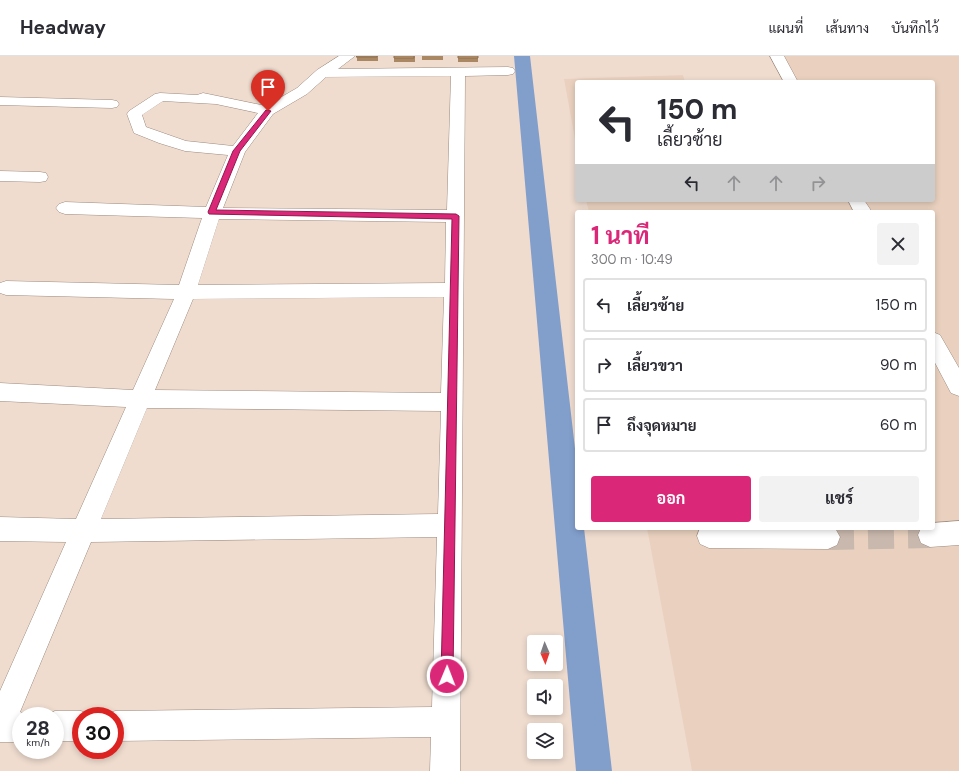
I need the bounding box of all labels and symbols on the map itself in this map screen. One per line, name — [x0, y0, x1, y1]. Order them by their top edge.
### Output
pin — [251, 70, 285, 111]
north arrow — [527, 635, 563, 671]
position arrow — [426, 655, 468, 697]
speed limit sign: 30 — [72, 707, 124, 759]

